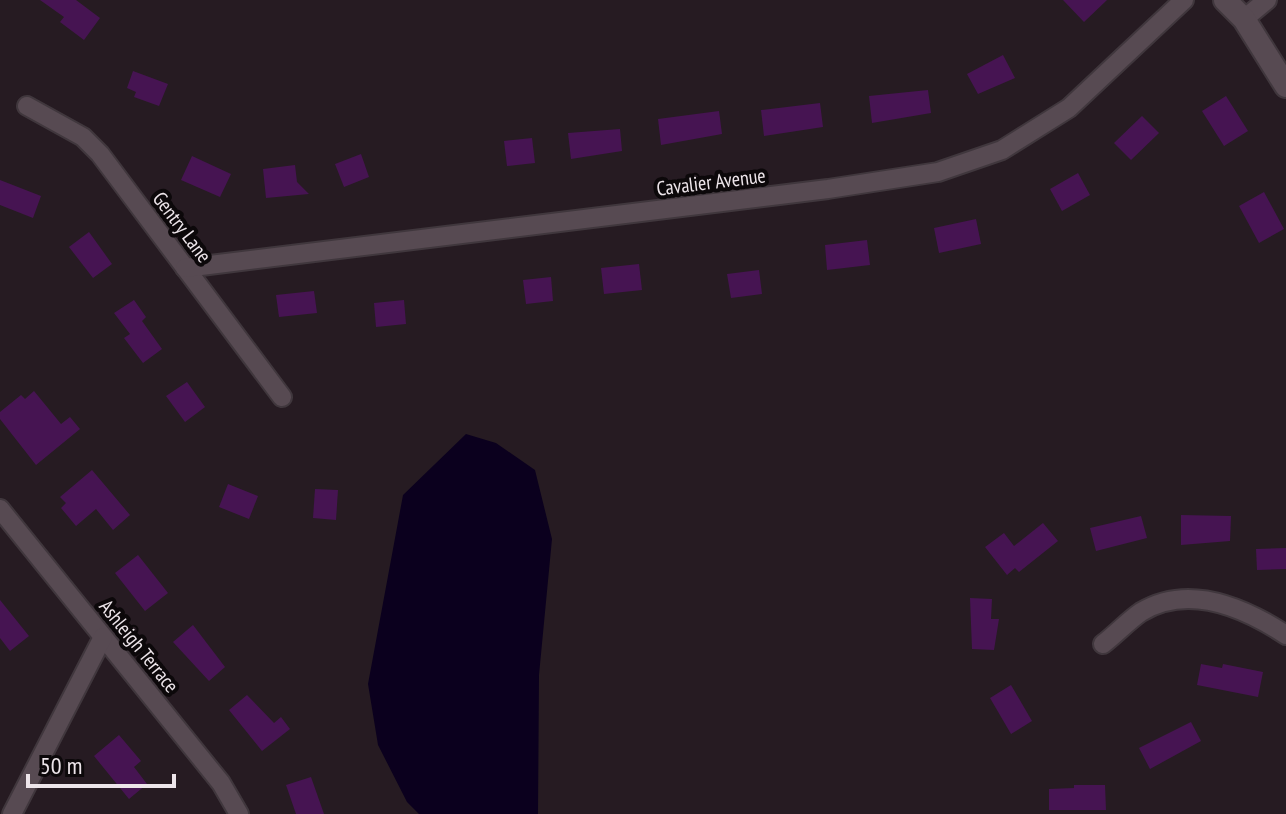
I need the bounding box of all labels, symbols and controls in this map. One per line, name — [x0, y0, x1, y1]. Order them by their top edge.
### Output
street label: Cavalier Avenue — [655, 162, 767, 202]
street label: Gentry Lane — [147, 186, 217, 268]
street label: Ashleigh Terrace — [93, 594, 185, 698]
scale bar — [28, 738, 174, 788]
text: 50 m — [40, 750, 82, 781]

